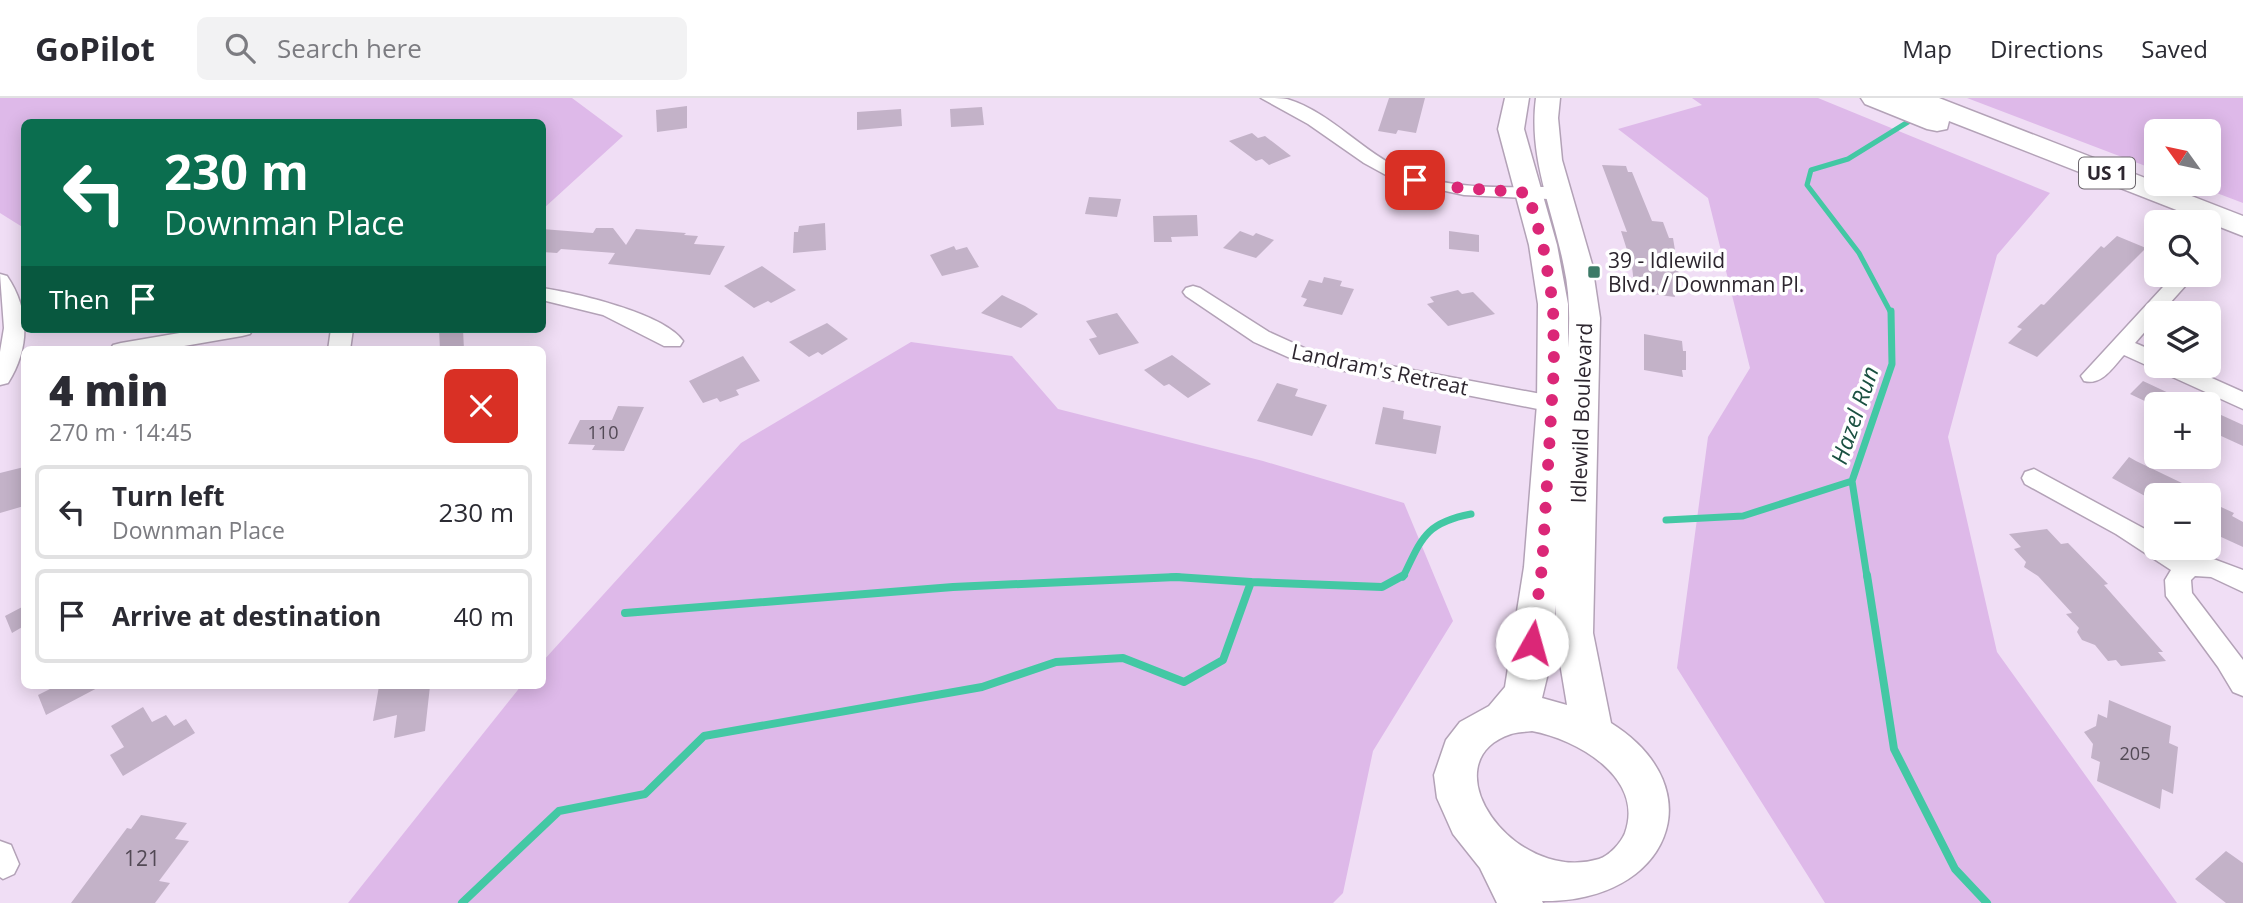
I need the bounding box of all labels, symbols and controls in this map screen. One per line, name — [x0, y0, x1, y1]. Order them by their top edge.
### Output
search box — [197, 17, 687, 80]
text: GoPilot — [35, 26, 155, 71]
icon: search — [221, 29, 259, 67]
text: Search here — [277, 30, 422, 66]
text: Map — [1902, 32, 1952, 65]
text: Directions — [1990, 32, 2103, 65]
text: Saved — [2141, 32, 2208, 65]
north arrow — [2144, 119, 2221, 196]
map controls — [2144, 119, 2221, 560]
text: 230 m — [164, 138, 309, 204]
icon: left — [49, 147, 140, 238]
pin — [1385, 150, 1445, 210]
road number: US 1 — [2079, 158, 2135, 188]
icon: arrive — [1396, 161, 1434, 199]
text: Downman Place — [164, 201, 405, 244]
button: search — [2144, 210, 2221, 287]
place label: 39 - Idlewild Blvd. / Downman Pl. — [1608, 246, 1804, 298]
marker: 39 - Idlewild Blvd. / Downman Pl. — [1586, 264, 1602, 280]
icon: arrive — [124, 280, 162, 318]
text: Then — [49, 281, 110, 317]
button: layers — [2144, 301, 2221, 378]
street label: Idlewild Boulevard — [1564, 322, 1598, 504]
street label: Landram's Retreat — [1289, 337, 1471, 401]
text: 4 min — [49, 361, 168, 418]
water label: Hazel Run — [1822, 362, 1886, 468]
button: close — [444, 369, 518, 443]
button: + — [2144, 392, 2221, 469]
text: 270 m · 14:45 — [49, 416, 192, 448]
house number: 110 — [588, 420, 618, 444]
text: Turn left — [112, 478, 224, 514]
button: − — [2144, 483, 2221, 560]
icon: left — [53, 493, 91, 531]
text: 230 m — [439, 494, 514, 530]
text: Downman Place — [112, 514, 285, 546]
icon: arrive — [53, 597, 91, 635]
text: Arrive at destination — [112, 598, 381, 634]
text: 40 m — [453, 598, 514, 634]
position arrow — [1495, 606, 1569, 680]
house number: 205 — [2120, 741, 2150, 765]
house number: 121 — [124, 844, 160, 872]

